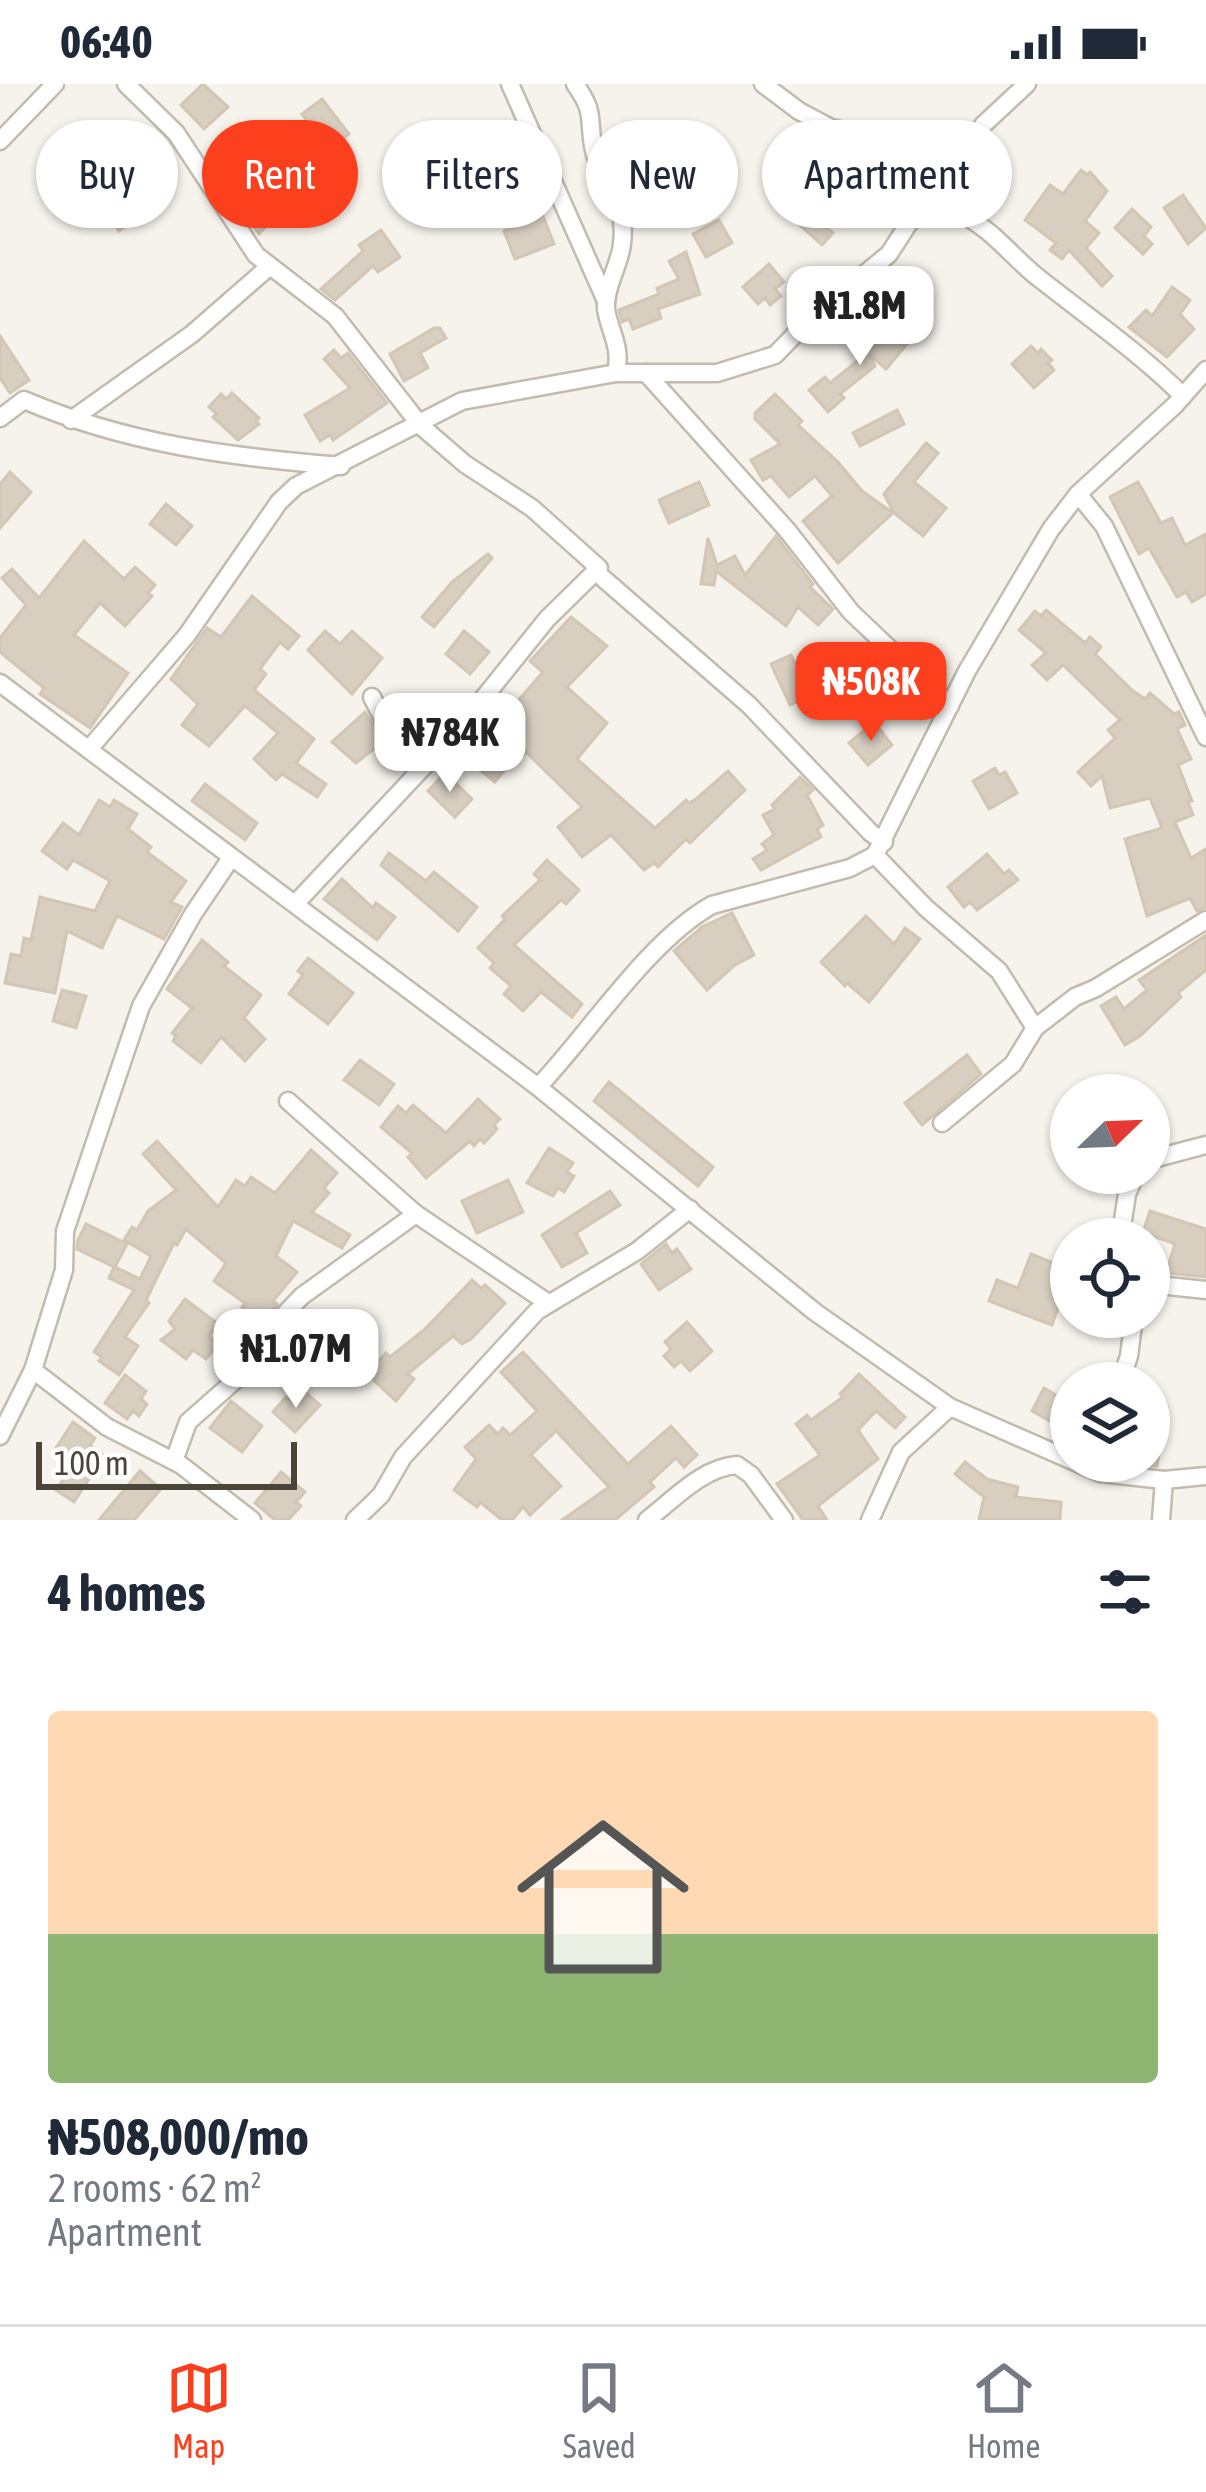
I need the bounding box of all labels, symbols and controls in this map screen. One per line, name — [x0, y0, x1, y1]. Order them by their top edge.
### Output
text: 06:40 — [60, 16, 153, 68]
chip: Buy — [36, 120, 178, 228]
chip: Rent — [202, 120, 358, 228]
chip: Filters — [382, 120, 562, 228]
chip: New — [586, 120, 738, 228]
chip: Apartment — [762, 120, 1012, 228]
pin: ₦1.8M — [776, 266, 944, 368]
text: ₦1.8M — [814, 283, 906, 327]
pin: ₦508K — [787, 642, 955, 744]
text: ₦508K — [822, 659, 920, 703]
pin: ₦784K — [366, 693, 534, 795]
text: ₦784K — [401, 710, 499, 754]
north arrow — [1050, 1074, 1170, 1194]
map controls — [1050, 1074, 1170, 1482]
button: locate — [1050, 1218, 1170, 1338]
pin: ₦1.07M — [198, 1309, 394, 1411]
text: ₦1.07M — [240, 1326, 352, 1370]
button: layers — [1050, 1362, 1170, 1482]
scale bar — [36, 1436, 297, 1489]
text: 100 m — [54, 1444, 129, 1482]
icon: filters — [1092, 1559, 1158, 1625]
text: 4 homes — [48, 1563, 206, 1622]
icon: home — [495, 1789, 711, 2005]
text: ₦508,000/mo — [48, 2107, 309, 2166]
text: 2 rooms · 62 m² — [48, 2166, 262, 2210]
text: Apartment — [48, 2210, 202, 2254]
tab: Map — [166, 2355, 232, 2465]
tab: Saved — [563, 2355, 636, 2465]
tab: Home — [967, 2355, 1040, 2465]

